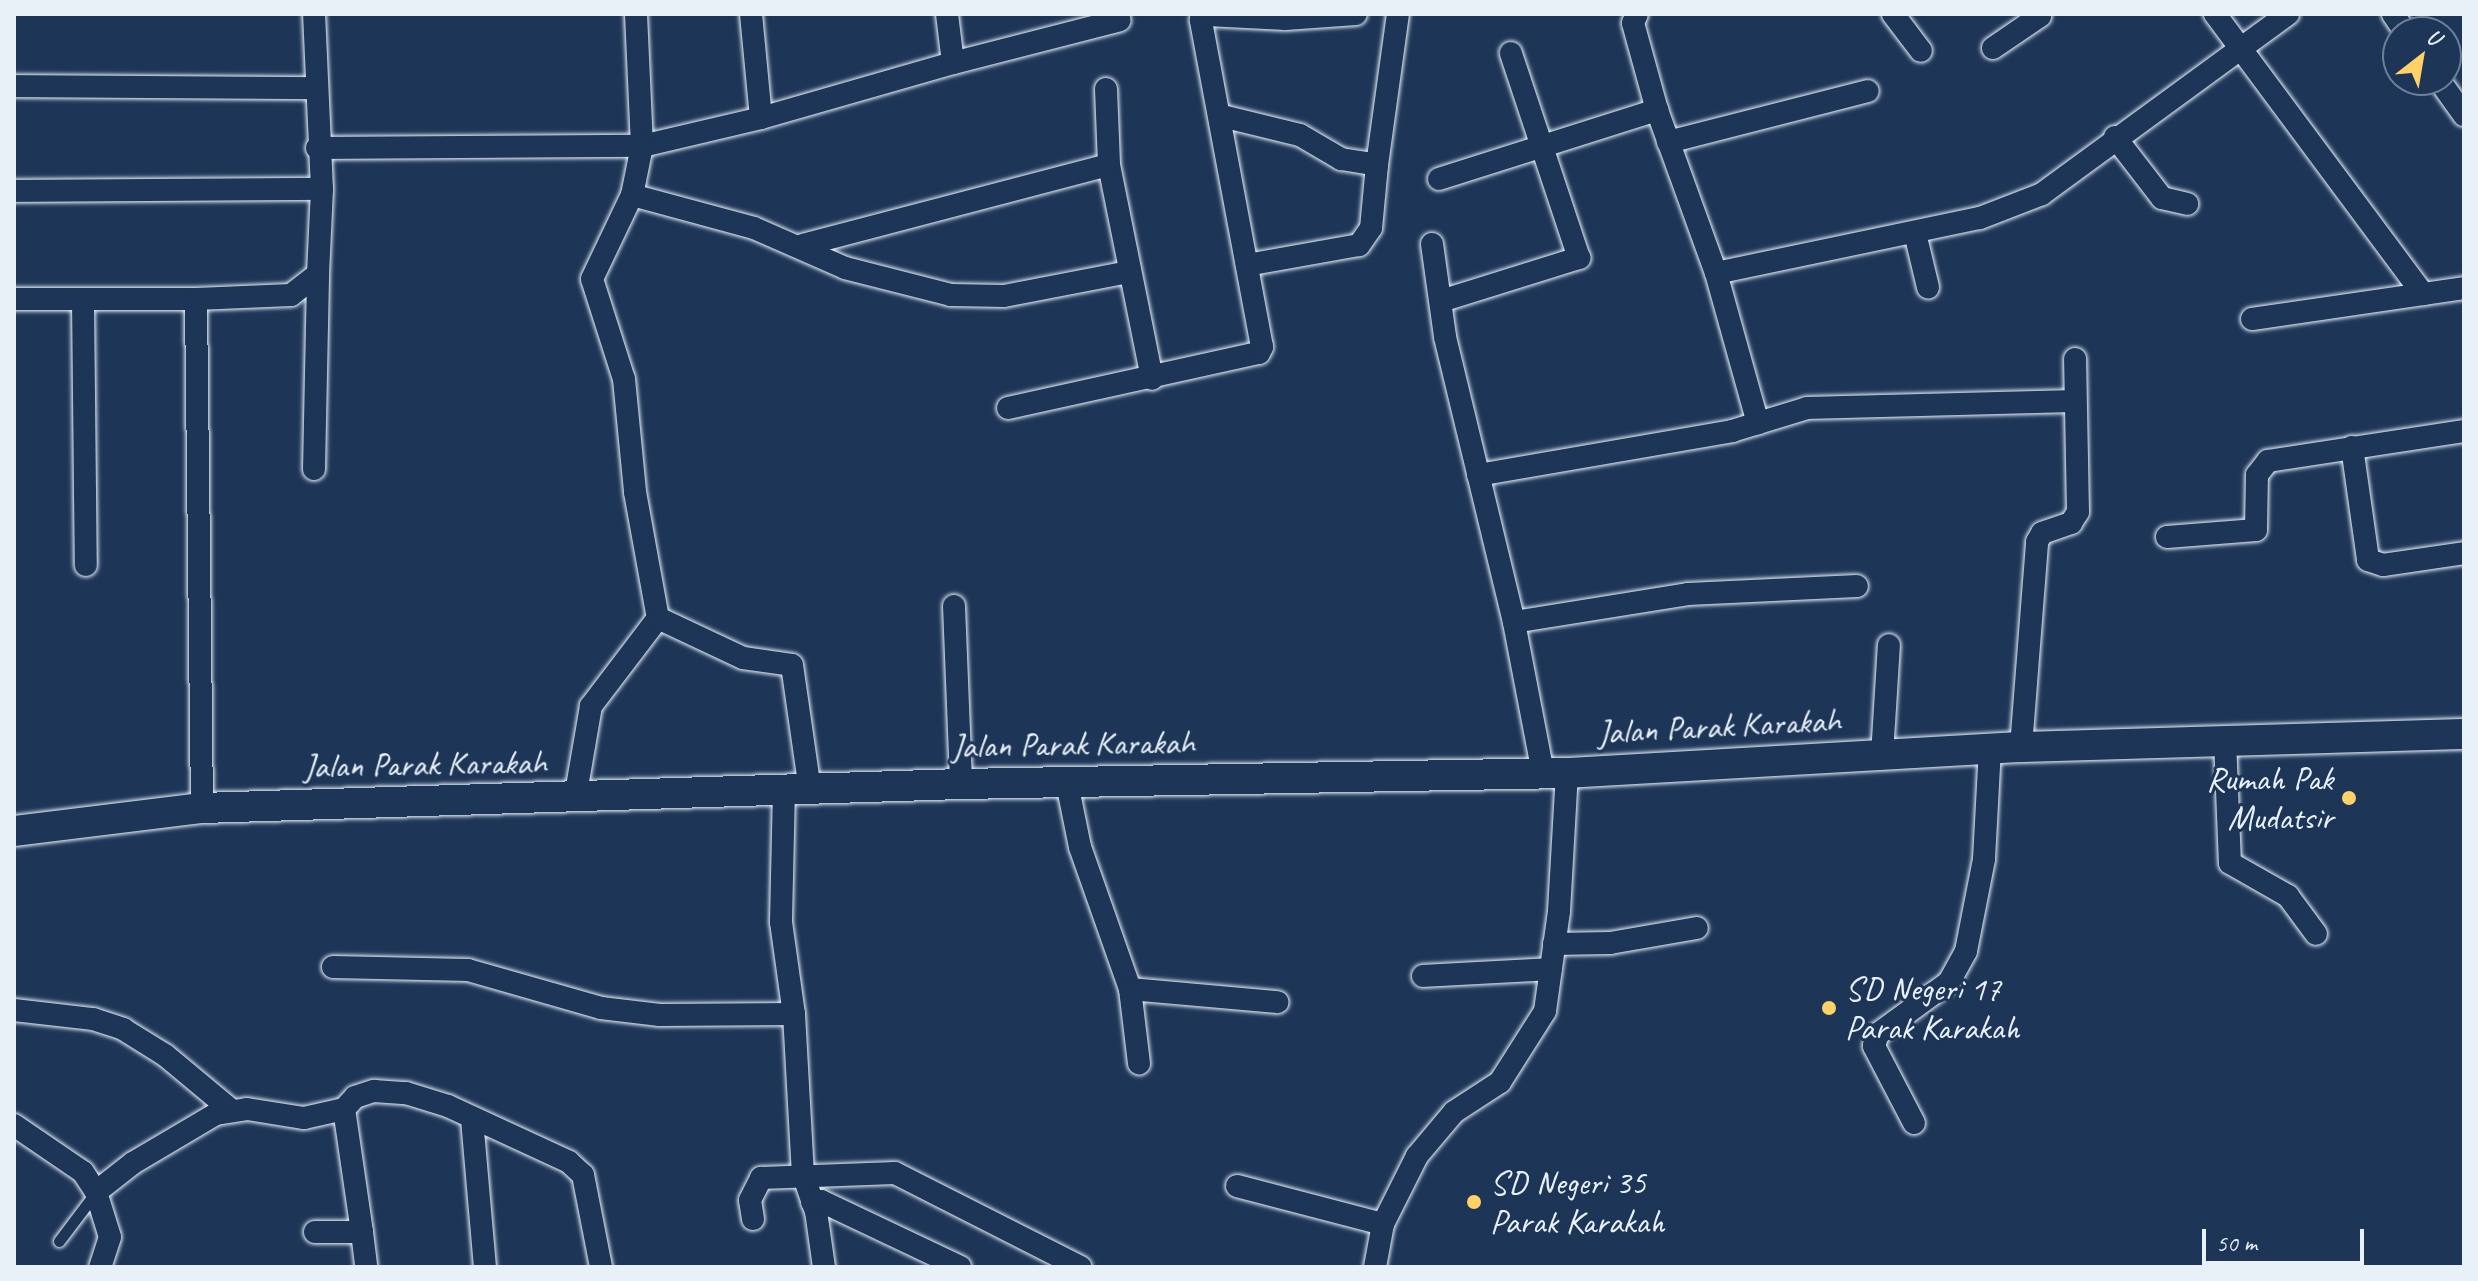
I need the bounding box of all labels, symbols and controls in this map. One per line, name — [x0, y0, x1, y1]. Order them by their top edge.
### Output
north arrow — [2382, 16, 2462, 96]
text: U — [2422, 22, 2445, 52]
street label: Jalan Parak Karakah — [1597, 699, 1841, 753]
street label: Jalan Parak Karakah — [952, 721, 1194, 767]
street label: Jalan Parak Karakah — [304, 741, 546, 787]
place label: Rumah Pak Mudatsir — [2205, 758, 2333, 838]
marker: Rumah Pak Mudatsir — [2340, 789, 2358, 807]
place label: SD Negeri 17 Parak Karakah — [1845, 968, 2019, 1048]
marker: SD Negeri 17 Parak Karakah — [1820, 999, 1838, 1017]
place label: SD Negeri 35 Parak Karakah — [1490, 1162, 1664, 1242]
marker: SD Negeri 35 Parak Karakah — [1465, 1193, 1483, 1211]
scale bar — [2206, 1213, 2368, 1263]
text: 50 m — [2216, 1228, 2257, 1258]

